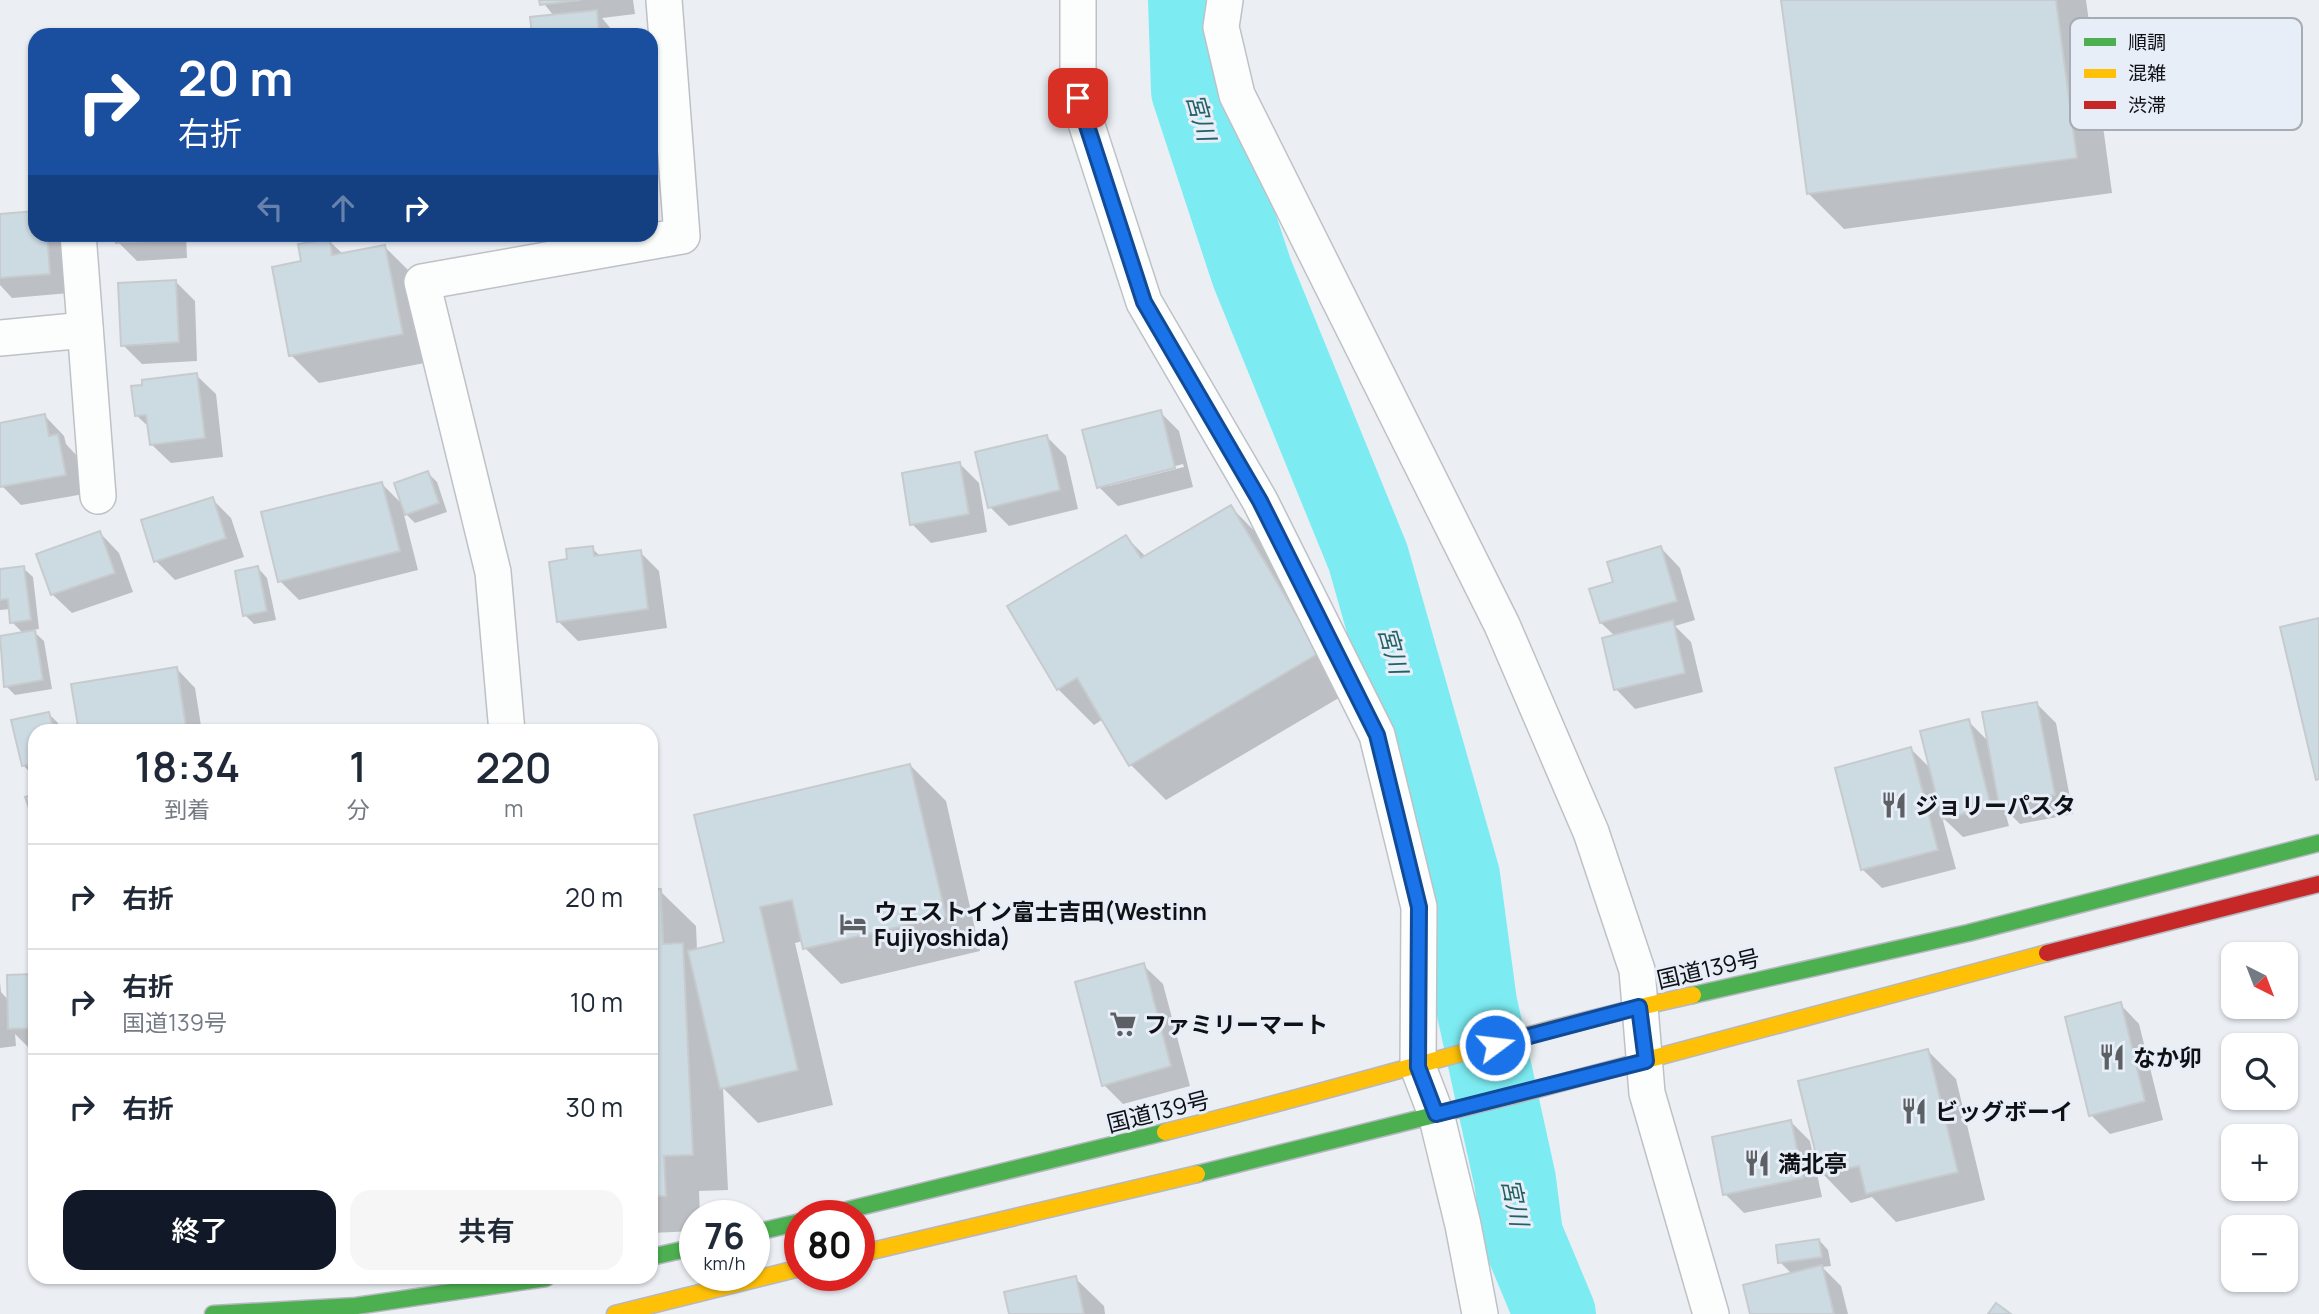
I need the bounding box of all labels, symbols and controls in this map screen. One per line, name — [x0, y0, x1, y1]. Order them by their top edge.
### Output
legend — [2070, 18, 2302, 130]
text: 順調 — [2128, 29, 2166, 55]
text: 20 m — [178, 44, 293, 111]
icon: right — [63, 56, 154, 147]
text: 混雑 — [2128, 60, 2166, 86]
pin — [1048, 68, 1108, 128]
icon: arrive — [1059, 79, 1097, 117]
water label: 宮川 — [1180, 89, 1225, 148]
text: 渋滞 — [2128, 92, 2166, 118]
text: 右折 — [178, 111, 242, 155]
icon: left — [251, 189, 289, 227]
icon: ahead — [324, 189, 362, 227]
icon: right — [397, 189, 435, 227]
water label: 宮川 — [1372, 622, 1417, 681]
text: 18:34 — [134, 737, 240, 795]
text: 1 — [349, 737, 367, 795]
text: 220 — [476, 738, 552, 796]
place label: ジョリーパスタ — [1915, 789, 2076, 821]
restaurant icon: ジョリーパスタ — [1879, 790, 1909, 820]
text: m — [504, 792, 523, 824]
text: 到着 — [164, 793, 210, 825]
text: 分 — [346, 793, 369, 825]
icon: right — [63, 878, 101, 916]
text: 20 m — [565, 879, 623, 915]
text: 右折 — [122, 880, 174, 916]
place label: ウェストイン富士吉田(Westinn Fujiyoshida) — [874, 895, 1207, 953]
hotel icon: ウェストイン富士吉田(Westinn Fujiyoshida) — [838, 909, 868, 939]
street label: 国道139号 — [1653, 941, 1763, 995]
north arrow — [2221, 942, 2298, 1018]
map controls — [2221, 942, 2298, 1292]
text: 右折 — [122, 968, 174, 1004]
icon: right — [63, 983, 101, 1021]
text: 10 m — [570, 984, 623, 1020]
text: 国道139号 — [122, 1006, 227, 1038]
place label: ファミリーマート — [1144, 1008, 1328, 1040]
position arrow — [1458, 1008, 1532, 1082]
supermarket icon: ファミリーマート — [1108, 1009, 1138, 1039]
button: search — [2221, 1033, 2298, 1110]
place label: なか卯 — [2133, 1041, 2202, 1073]
restaurant icon: なか卯 — [2097, 1042, 2127, 1072]
street label: 国道139号 — [1103, 1083, 1213, 1139]
icon: right — [63, 1088, 101, 1126]
text: 30 m — [566, 1089, 623, 1125]
text: 右折 — [122, 1090, 174, 1126]
place label: ビッグボーイ — [1935, 1095, 2073, 1127]
restaurant icon: ビッグボーイ — [1899, 1096, 1929, 1126]
button: + — [2221, 1124, 2298, 1201]
place label: 満北亭 — [1778, 1147, 1847, 1179]
restaurant icon: 満北亭 — [1742, 1148, 1772, 1178]
water label: 宮川 — [1495, 1175, 1538, 1232]
button: 終了 — [63, 1190, 336, 1270]
button: 共有 — [350, 1190, 623, 1270]
speed limit sign: 80 — [784, 1200, 875, 1291]
text: 76 — [704, 1212, 745, 1260]
button: − — [2221, 1215, 2298, 1292]
text: km/h — [704, 1251, 745, 1275]

